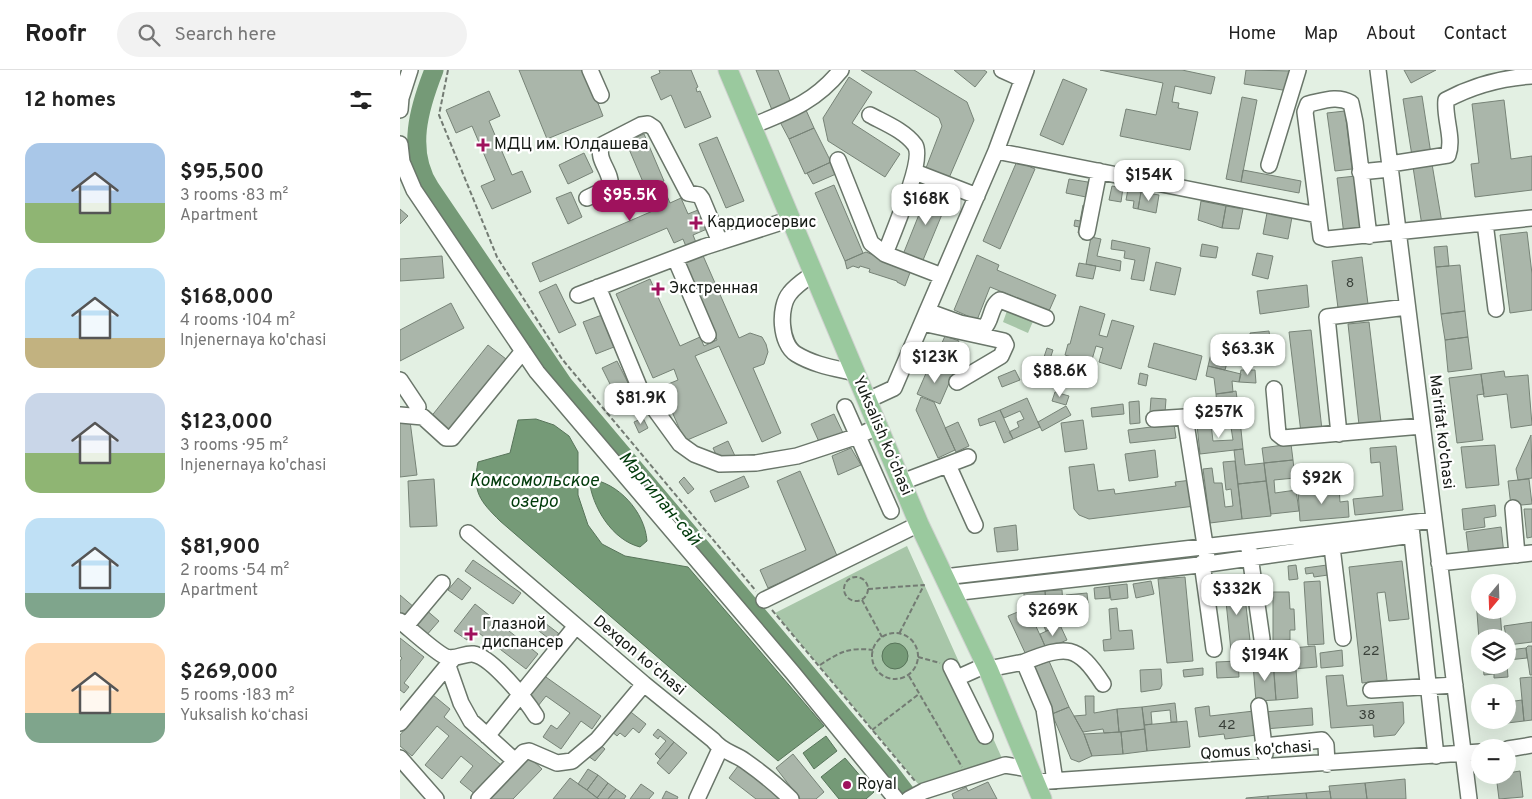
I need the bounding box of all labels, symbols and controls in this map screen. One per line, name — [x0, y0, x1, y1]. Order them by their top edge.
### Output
search box — [117, 12, 467, 57]
text: Roofr — [25, 20, 87, 50]
icon: search — [135, 21, 163, 49]
text: Search here — [175, 23, 276, 47]
text: Home — [1228, 23, 1276, 46]
text: Map — [1304, 23, 1338, 46]
text: About — [1366, 23, 1415, 46]
text: Contact — [1443, 23, 1507, 46]
icon: filters — [347, 86, 375, 114]
text: 12 homes — [25, 87, 116, 114]
place label: МДЦ им. Юлдашева — [494, 135, 648, 155]
marker: МДЦ им. Юлдашева — [476, 138, 490, 152]
text: $95,500 — [180, 159, 264, 186]
pin: $154K — [1114, 160, 1184, 202]
icon: home — [65, 163, 125, 223]
text: $154K — [1125, 166, 1173, 186]
pin: $95.5K — [589, 180, 671, 222]
pin: $168K — [891, 184, 961, 226]
text: 3 rooms · 83 m² — [180, 186, 288, 206]
text: $95.5K — [603, 186, 657, 206]
text: $168K — [902, 190, 950, 210]
text: Apartment — [180, 206, 258, 226]
place label: Кардиосервис — [707, 213, 817, 233]
marker: Кардиосервис — [689, 216, 703, 230]
house number: 8 — [1346, 275, 1354, 292]
place label: Экстренная — [669, 279, 758, 299]
marker: Экстренная — [651, 282, 665, 296]
text: $168,000 — [180, 284, 274, 311]
icon: home — [65, 288, 125, 348]
text: 4 rooms · 104 m² — [180, 311, 295, 331]
text: Injenernaya ko'chasi — [180, 331, 326, 351]
pin: $63.3K — [1207, 334, 1289, 376]
text: $63.3K — [1221, 340, 1275, 360]
pin: $123K — [900, 342, 970, 384]
text: $123K — [912, 348, 958, 368]
pin: $88.6K — [1019, 356, 1101, 398]
text: $88.6K — [1033, 362, 1087, 382]
street label: Yuksalish koʻchasi — [848, 373, 916, 499]
street label: Ma'rifat ko'chasi — [1424, 374, 1458, 490]
pin: $81.9K — [600, 382, 682, 425]
text: $81.9K — [615, 389, 667, 409]
pin: $257K — [1184, 396, 1254, 439]
text: $257K — [1194, 403, 1244, 423]
text: $123,000 — [180, 409, 273, 436]
icon: home — [65, 413, 125, 473]
text: 3 rooms · 95 m² — [180, 436, 288, 456]
water label: Маргилан-сай — [613, 447, 706, 551]
text: Injenernaya ko'chasi — [180, 456, 326, 476]
pin: $92K — [1292, 462, 1352, 505]
text: $92K — [1302, 469, 1342, 489]
water label: Комсомольское озеро — [469, 470, 600, 514]
text: $81,900 — [180, 534, 260, 561]
icon: home — [65, 538, 125, 598]
text: 2 rooms · 54 m² — [180, 561, 289, 581]
pin: $332K — [1202, 574, 1272, 616]
north arrow — [1471, 574, 1516, 619]
map controls — [1471, 574, 1516, 784]
text: $332K — [1212, 580, 1262, 600]
text: Apartment — [180, 581, 258, 601]
pin: $269K — [1018, 594, 1088, 637]
text: $269K — [1028, 601, 1078, 621]
street label: Dexqon koʻchasi — [589, 611, 689, 701]
place label: Глазной диспансер — [482, 615, 563, 653]
marker: Глазной диспансер — [464, 627, 478, 641]
button: layers — [1471, 629, 1516, 674]
pin: $194K — [1230, 640, 1300, 682]
house number: 22 — [1362, 643, 1380, 660]
text: $194K — [1241, 646, 1289, 666]
text: $269,000 — [180, 659, 278, 686]
icon: home — [65, 663, 125, 723]
button: + — [1471, 684, 1516, 729]
text: 5 rooms · 183 m² — [180, 686, 295, 706]
text: Yuksalish koʻchasi — [180, 706, 308, 726]
house number: 38 — [1359, 707, 1375, 724]
house number: 42 — [1218, 717, 1236, 734]
street label: Qomus ko'chasi — [1200, 737, 1312, 765]
button: − — [1471, 739, 1516, 784]
place label: Royal — [857, 775, 897, 795]
marker: Royal — [841, 779, 853, 791]

